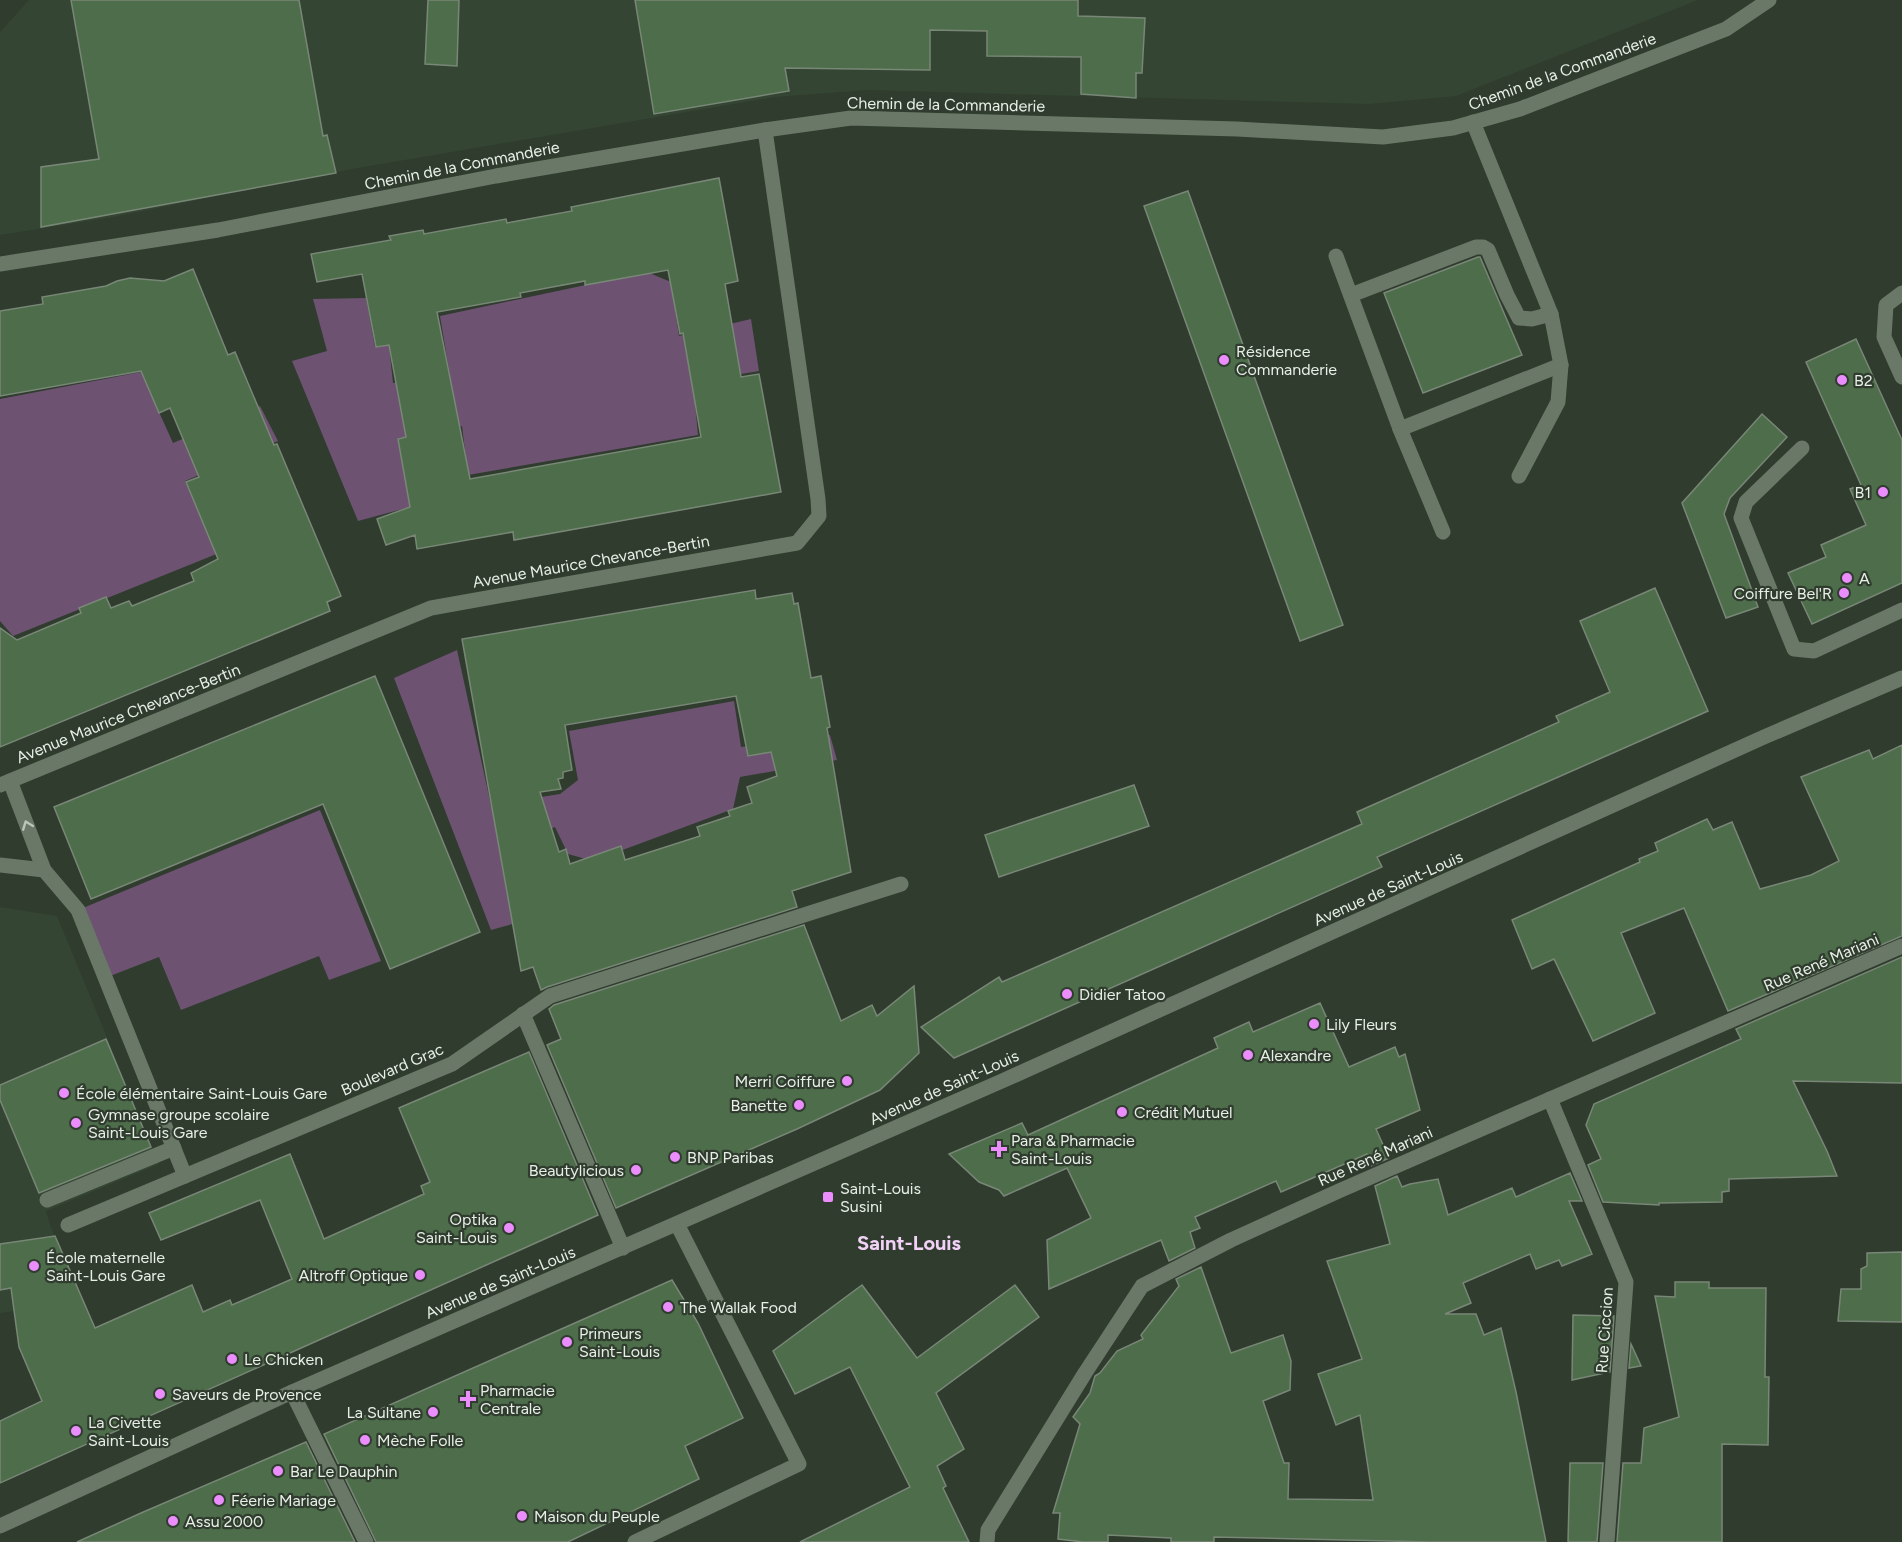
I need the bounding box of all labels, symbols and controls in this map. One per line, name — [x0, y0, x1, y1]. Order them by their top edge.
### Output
street label: Chemin de la Commanderie — [1466, 29, 1659, 114]
street label: Chemin de la Commanderie — [847, 93, 1046, 116]
street label: Chemin de la Commanderie — [363, 137, 561, 194]
place label: Résidence Commanderie — [1236, 342, 1337, 379]
marker: Résidence Commanderie — [1217, 353, 1231, 367]
place label: B2 — [1854, 371, 1873, 390]
marker: B2 — [1835, 373, 1849, 387]
place label: B1 — [1855, 483, 1871, 502]
marker: B1 — [1876, 485, 1890, 499]
street label: Avenue Maurice Chevance-Bertin — [471, 531, 711, 592]
place label: A — [1859, 569, 1870, 588]
marker: A — [1840, 571, 1854, 585]
place label: Coiffure Bel'R — [1733, 584, 1832, 603]
marker: Coiffure Bel'R — [1837, 586, 1851, 600]
street label: Avenue Maurice Chevance-Bertin — [13, 660, 243, 767]
one-way arrow — [22, 820, 34, 831]
street label: Avenue de Saint-Louis — [1311, 847, 1466, 930]
street label: Rue René Mariani — [1761, 930, 1882, 995]
place label: Didier Tatoo — [1079, 985, 1165, 1004]
marker: Didier Tatoo — [1060, 987, 1074, 1001]
place label: Lily Fleurs — [1326, 1015, 1397, 1034]
marker: Lily Fleurs — [1307, 1017, 1321, 1031]
street label: Boulevard Grac — [338, 1039, 447, 1100]
street label: Avenue de Saint-Louis — [867, 1046, 1022, 1129]
place label: Alexandre — [1260, 1046, 1331, 1065]
marker: Alexandre — [1241, 1048, 1255, 1062]
place label: Merri Coiffure — [735, 1072, 835, 1091]
marker: Merri Coiffure — [840, 1074, 854, 1088]
place label: École élémentaire Saint-Louis Gare — [76, 1084, 328, 1103]
marker: École élémentaire Saint-Louis Gare — [57, 1086, 71, 1100]
place label: Banette — [731, 1096, 787, 1115]
marker: Banette — [792, 1098, 806, 1112]
place label: Crédit Mutuel — [1134, 1103, 1232, 1122]
place label: Gymnase groupe scolaire Saint-Louis Gare — [88, 1105, 270, 1142]
marker: Crédit Mutuel — [1115, 1105, 1129, 1119]
marker: Gymnase groupe scolaire Saint-Louis Gare — [69, 1116, 83, 1130]
street label: Rue René Mariani — [1315, 1123, 1436, 1190]
place label: Para & Pharmacie Saint-Louis — [1011, 1131, 1135, 1168]
marker: Para & Pharmacie Saint-Louis — [992, 1142, 1006, 1156]
place label: BNP Paribas — [687, 1148, 774, 1167]
marker: BNP Paribas — [668, 1150, 682, 1164]
place label: Beautylicious — [529, 1161, 624, 1180]
marker: Beautylicious — [629, 1163, 643, 1177]
place label: Saint-Louis Susini — [840, 1179, 921, 1216]
marker: Saint-Louis Susini — [821, 1190, 835, 1204]
place label: Optika Saint-Louis — [416, 1210, 497, 1247]
marker: Optika Saint-Louis — [502, 1221, 516, 1235]
district label: Saint-Louis — [857, 1231, 961, 1255]
street label: Avenue de Saint-Louis — [422, 1242, 578, 1323]
place label: École maternelle Saint-Louis Gare — [46, 1248, 166, 1285]
marker: École maternelle Saint-Louis Gare — [27, 1259, 41, 1273]
place label: Altroff Optique — [299, 1266, 408, 1285]
marker: Altroff Optique — [413, 1268, 427, 1282]
street label: Rue Ciccion — [1592, 1286, 1617, 1374]
place label: The Wallak Food — [680, 1298, 797, 1317]
marker: The Wallak Food — [661, 1300, 675, 1314]
place label: Primeurs Saint-Louis — [579, 1324, 660, 1361]
marker: Primeurs Saint-Louis — [560, 1335, 574, 1349]
place label: Le Chicken — [244, 1350, 323, 1369]
marker: Le Chicken — [225, 1352, 239, 1366]
place label: Pharmacie Centrale — [480, 1381, 555, 1418]
place label: Saveurs de Provence — [172, 1385, 322, 1404]
marker: Saveurs de Provence — [153, 1387, 167, 1401]
marker: Pharmacie Centrale — [461, 1392, 475, 1406]
place label: La Sultane — [346, 1403, 421, 1422]
marker: La Sultane — [426, 1405, 440, 1419]
place label: La Civette Saint-Louis — [88, 1413, 169, 1450]
marker: La Civette Saint-Louis — [69, 1424, 83, 1438]
place label: Mèche Folle — [377, 1431, 463, 1450]
marker: Mèche Folle — [358, 1433, 372, 1447]
place label: Bar Le Dauphin — [290, 1462, 397, 1481]
marker: Bar Le Dauphin — [271, 1464, 285, 1478]
place label: Féerie Mariage — [231, 1491, 336, 1510]
marker: Féerie Mariage — [212, 1493, 226, 1507]
place label: Maison du Peuple — [534, 1507, 660, 1526]
marker: Maison du Peuple — [515, 1509, 529, 1523]
place label: Assu 2000 — [185, 1512, 263, 1531]
marker: Assu 2000 — [166, 1514, 180, 1528]

